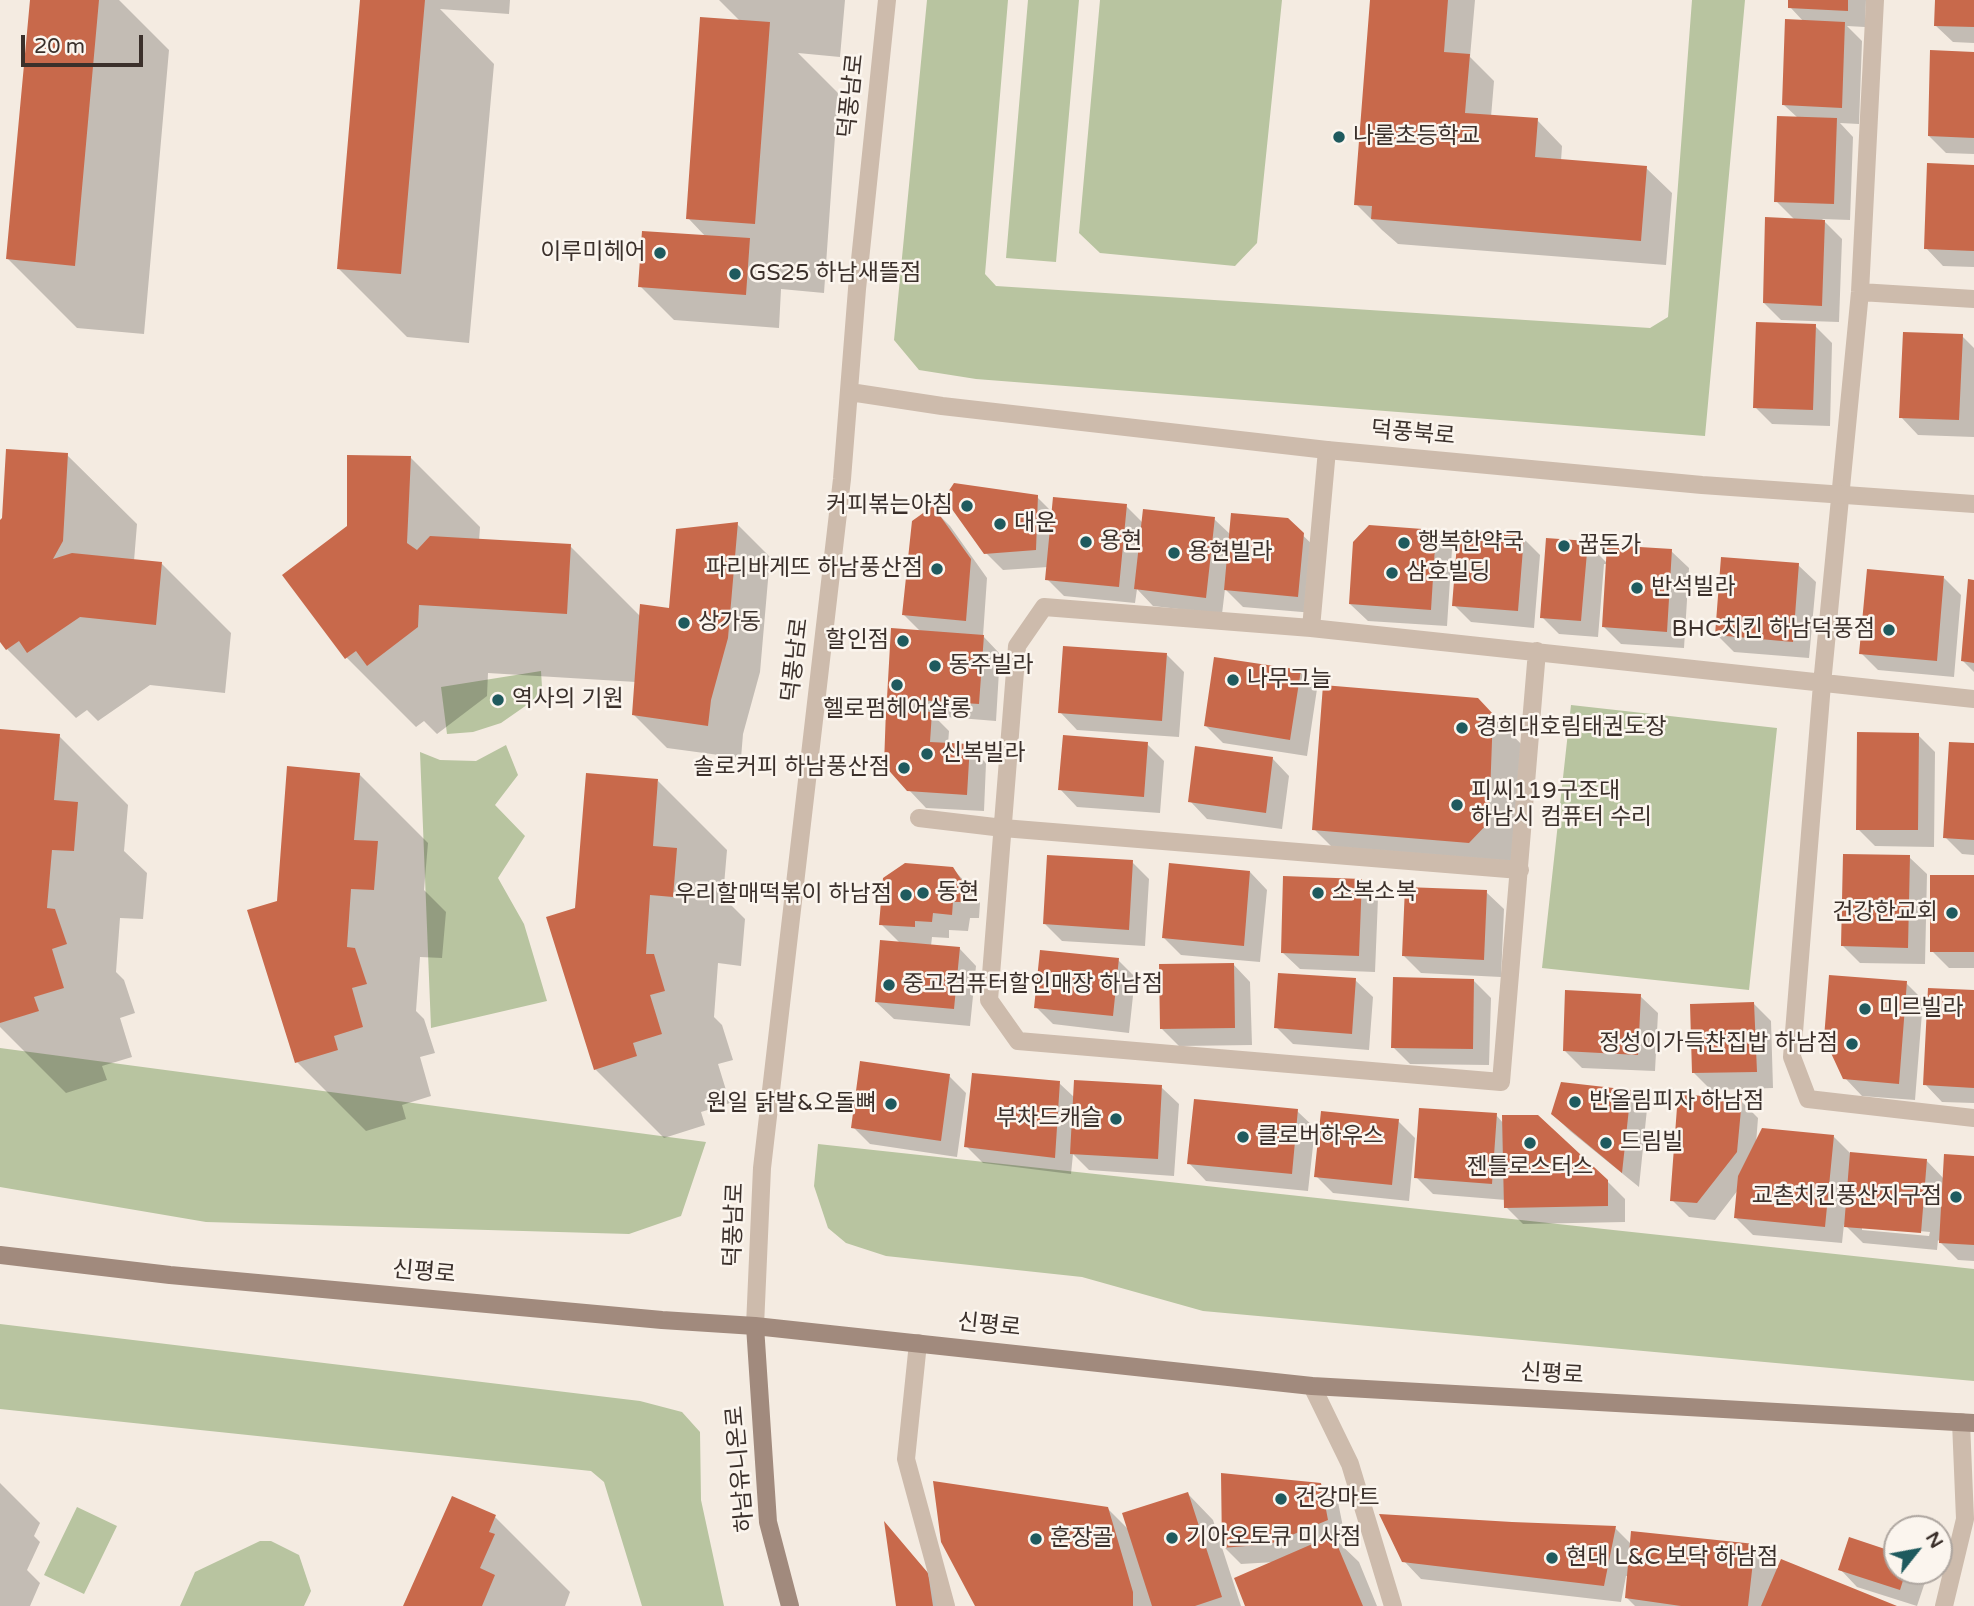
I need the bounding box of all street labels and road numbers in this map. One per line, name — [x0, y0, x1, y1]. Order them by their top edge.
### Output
street label: 덕풍남로 — [834, 52, 870, 140]
street label: 덕풍북로 — [1370, 417, 1456, 451]
street label: 덕풍남로 — [777, 616, 815, 704]
street label: 덕풍남로 — [720, 1182, 750, 1268]
street label: 신평로 — [391, 1256, 457, 1290]
street label: 신평로 — [956, 1309, 1022, 1343]
street label: 신평로 — [1520, 1360, 1584, 1390]
street label: 하남유니온로 — [722, 1405, 760, 1533]

